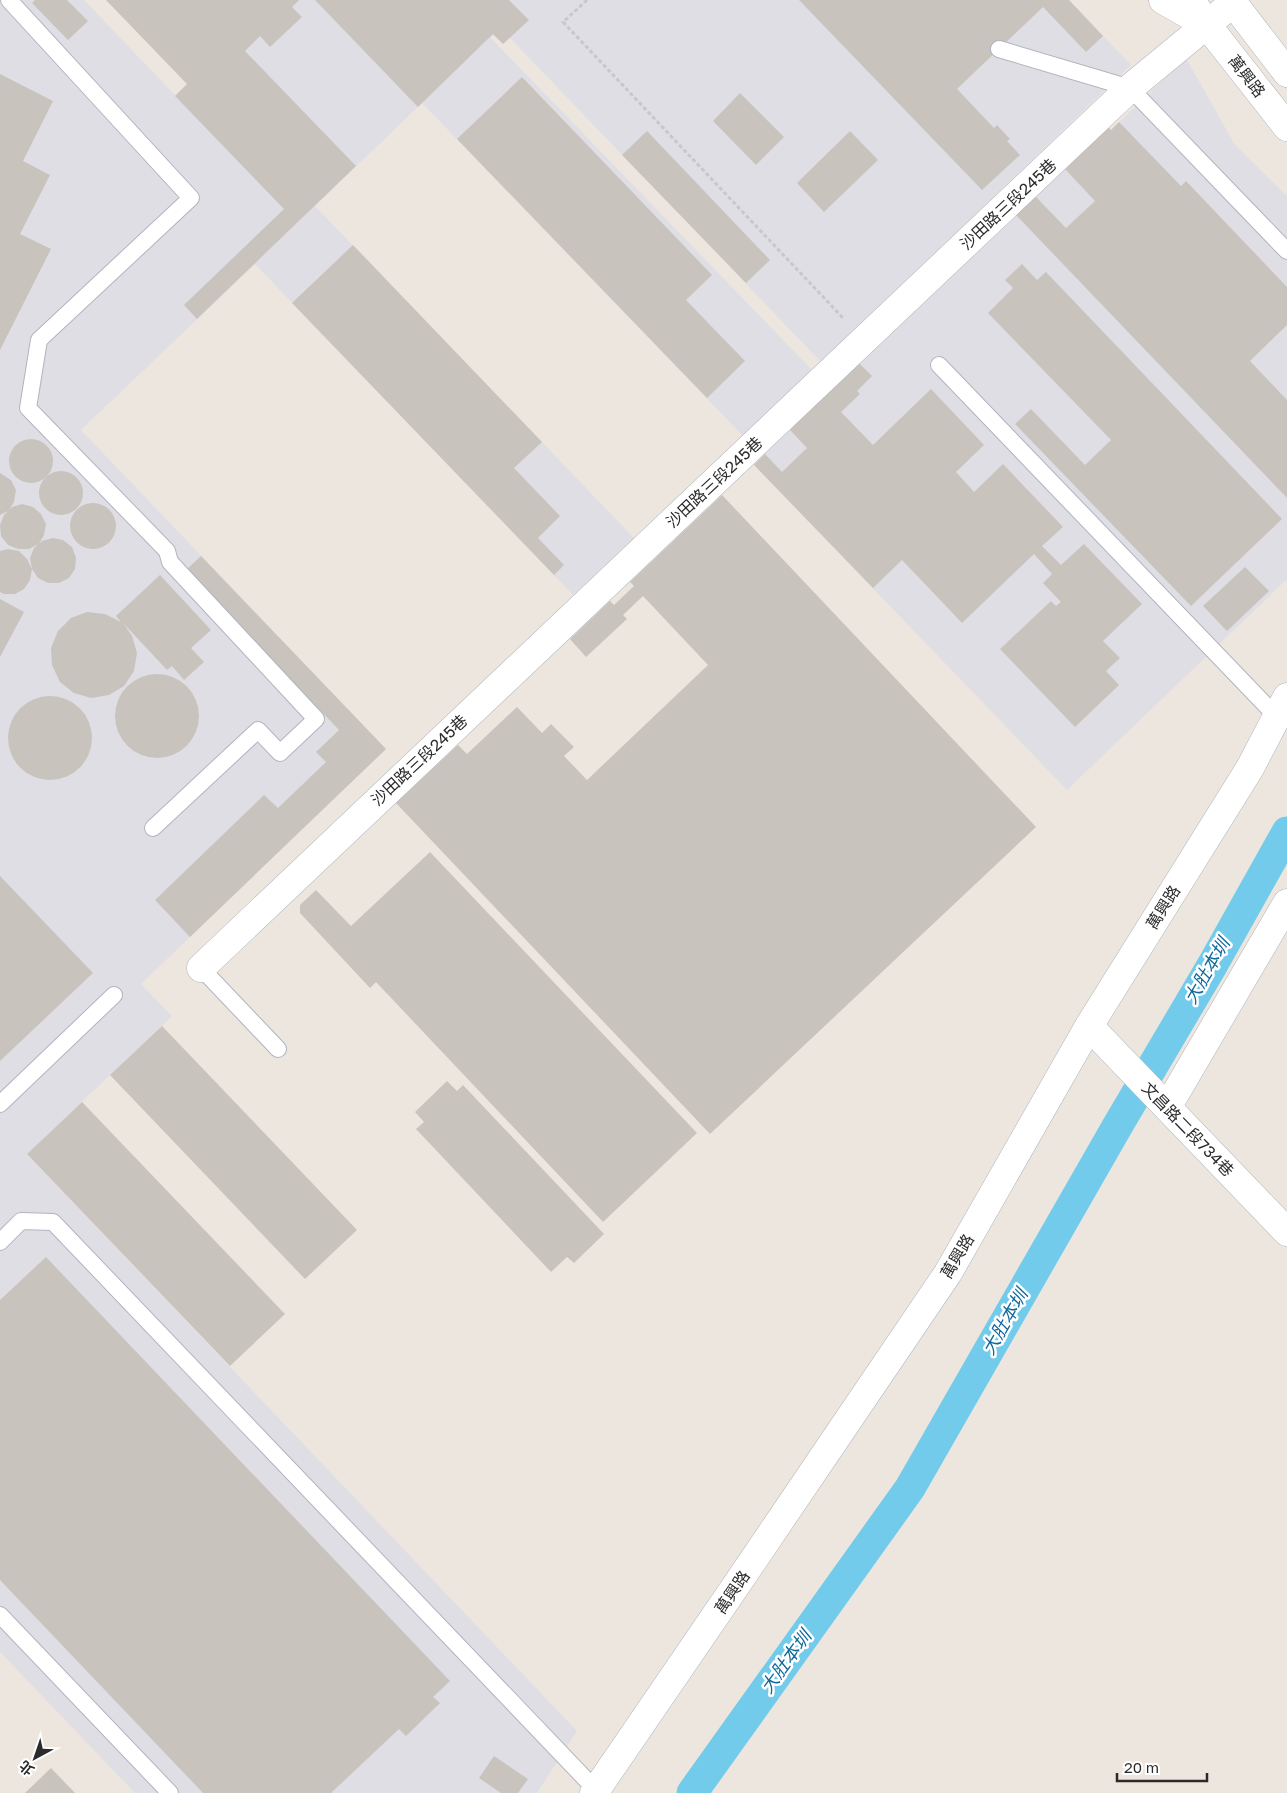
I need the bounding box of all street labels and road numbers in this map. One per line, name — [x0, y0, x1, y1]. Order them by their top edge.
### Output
street label: 萬興路 — [1224, 51, 1270, 101]
street label: 沙田路三段245巷 — [956, 154, 1060, 254]
street label: 沙田路三段245巷 — [662, 432, 766, 532]
street label: 沙田路三段245巷 — [367, 710, 471, 810]
street label: 萬興路 — [1142, 881, 1184, 933]
street label: 文昌路二段734巷 — [1138, 1078, 1238, 1180]
street label: 萬興路 — [936, 1230, 978, 1282]
street label: 萬興路 — [710, 1567, 754, 1617]

